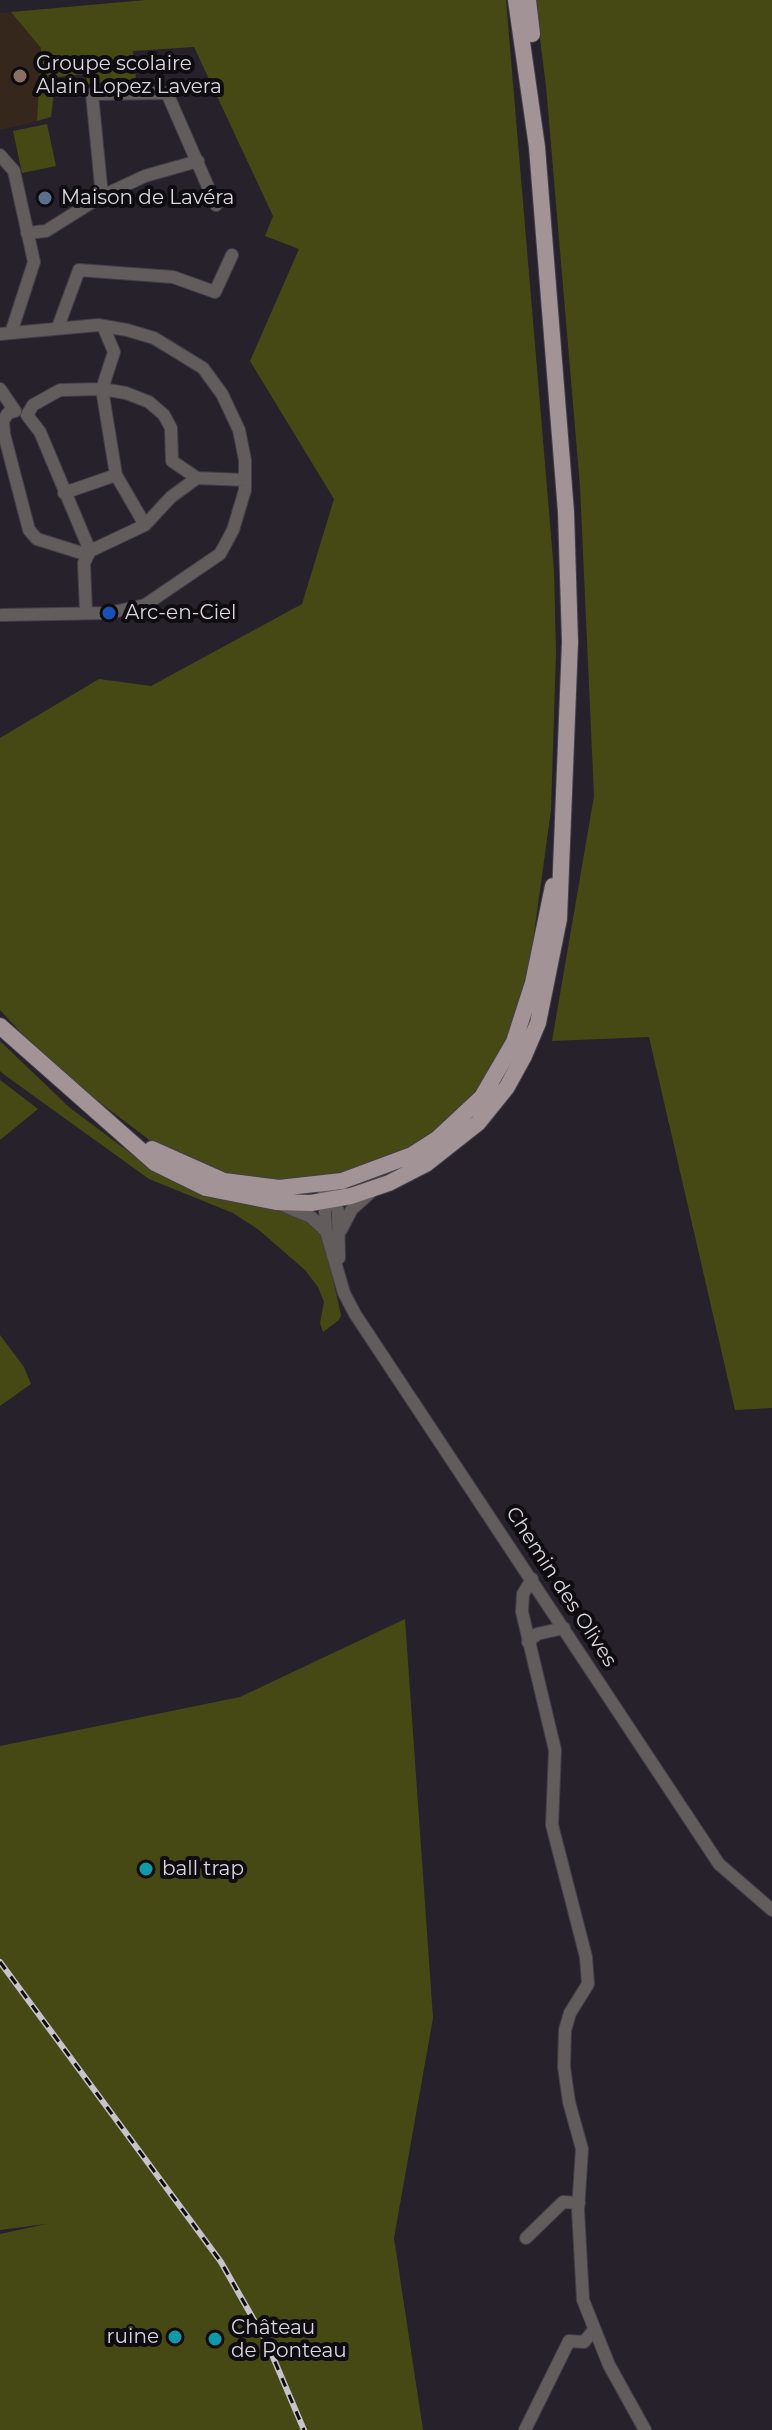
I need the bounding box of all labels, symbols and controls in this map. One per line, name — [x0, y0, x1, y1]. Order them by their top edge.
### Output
place label: Groupe scolaire Alain Lopez Lavera — [36, 52, 222, 99]
marker: Groupe scolaire Alain Lopez Lavera — [11, 67, 29, 85]
place label: Maison de Lavéra — [61, 186, 234, 210]
marker: Maison de Lavéra — [36, 189, 54, 207]
place label: Arc-en-Ciel — [125, 601, 236, 625]
marker: Arc-en-Ciel — [100, 604, 118, 622]
street label: Chemin des Olives — [500, 1503, 622, 1671]
place label: ball trap — [162, 1857, 244, 1881]
marker: ball trap — [137, 1860, 155, 1878]
place label: Château de Ponteau — [231, 2316, 347, 2363]
place label: ruine — [107, 2325, 159, 2349]
marker: ruine — [166, 2328, 184, 2346]
marker: Château de Ponteau — [206, 2330, 224, 2348]

